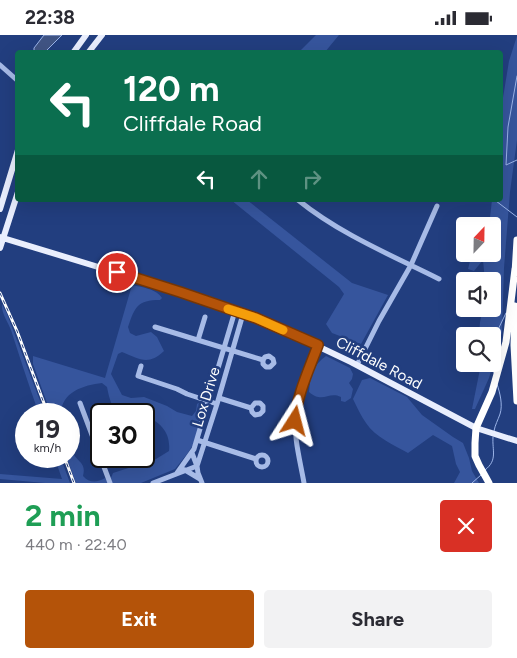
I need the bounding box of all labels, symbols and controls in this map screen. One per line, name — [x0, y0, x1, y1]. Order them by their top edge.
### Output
text: 22:38 — [25, 6, 75, 29]
text: 120 m — [123, 68, 220, 110]
icon: left — [40, 70, 105, 135]
text: Cliffdale Road — [123, 110, 262, 137]
icon: left — [192, 165, 220, 193]
icon: ahead — [245, 165, 273, 193]
icon: right — [298, 165, 326, 193]
north arrow — [456, 217, 501, 263]
map controls — [456, 217, 501, 372]
pin — [96, 251, 138, 293]
icon: arrive — [103, 258, 131, 286]
button: sound — [456, 272, 501, 317]
button: search — [456, 327, 501, 372]
street label: Cliffdale Road — [333, 333, 425, 393]
street label: Lox Drive — [188, 365, 224, 429]
position arrow — [268, 394, 320, 446]
speed limit sign: 30 — [90, 403, 155, 468]
text: 19 — [35, 414, 60, 444]
text: km/h — [34, 441, 61, 455]
text: 2 min — [25, 497, 101, 534]
button: close — [440, 500, 492, 552]
text: 440 m · 22:40 — [25, 535, 127, 554]
button: Exit — [25, 590, 254, 648]
button: Share — [264, 590, 492, 648]

